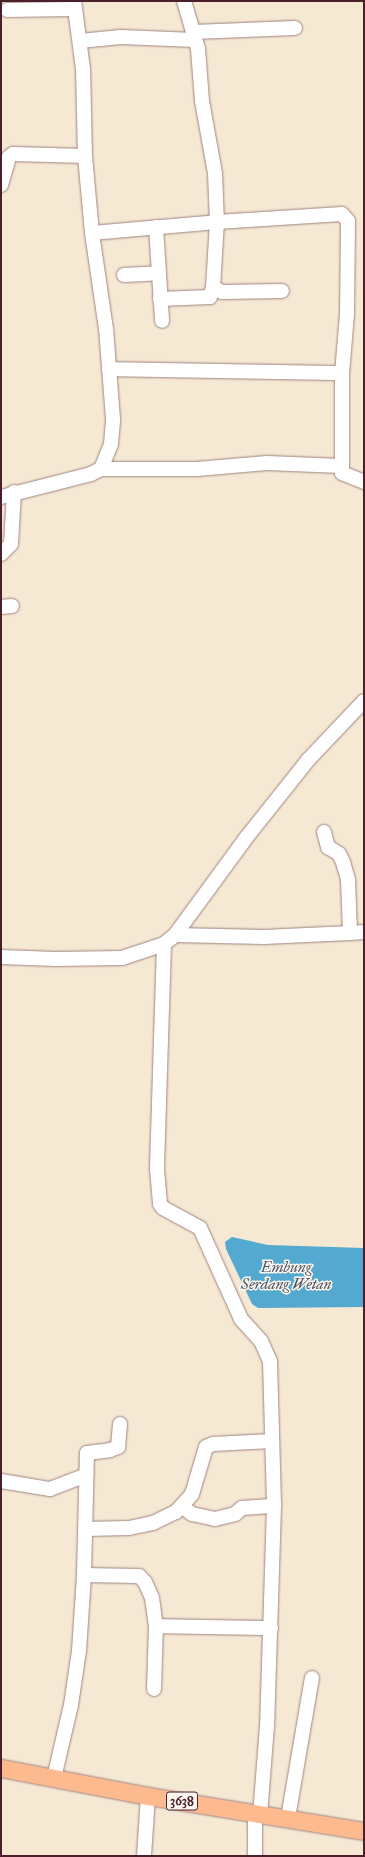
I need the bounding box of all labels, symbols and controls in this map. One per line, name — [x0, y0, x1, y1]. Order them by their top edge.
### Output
water label: Embung Serdang Wetan — [241, 1258, 331, 1293]
road number: 3638 — [166, 1790, 198, 1812]

